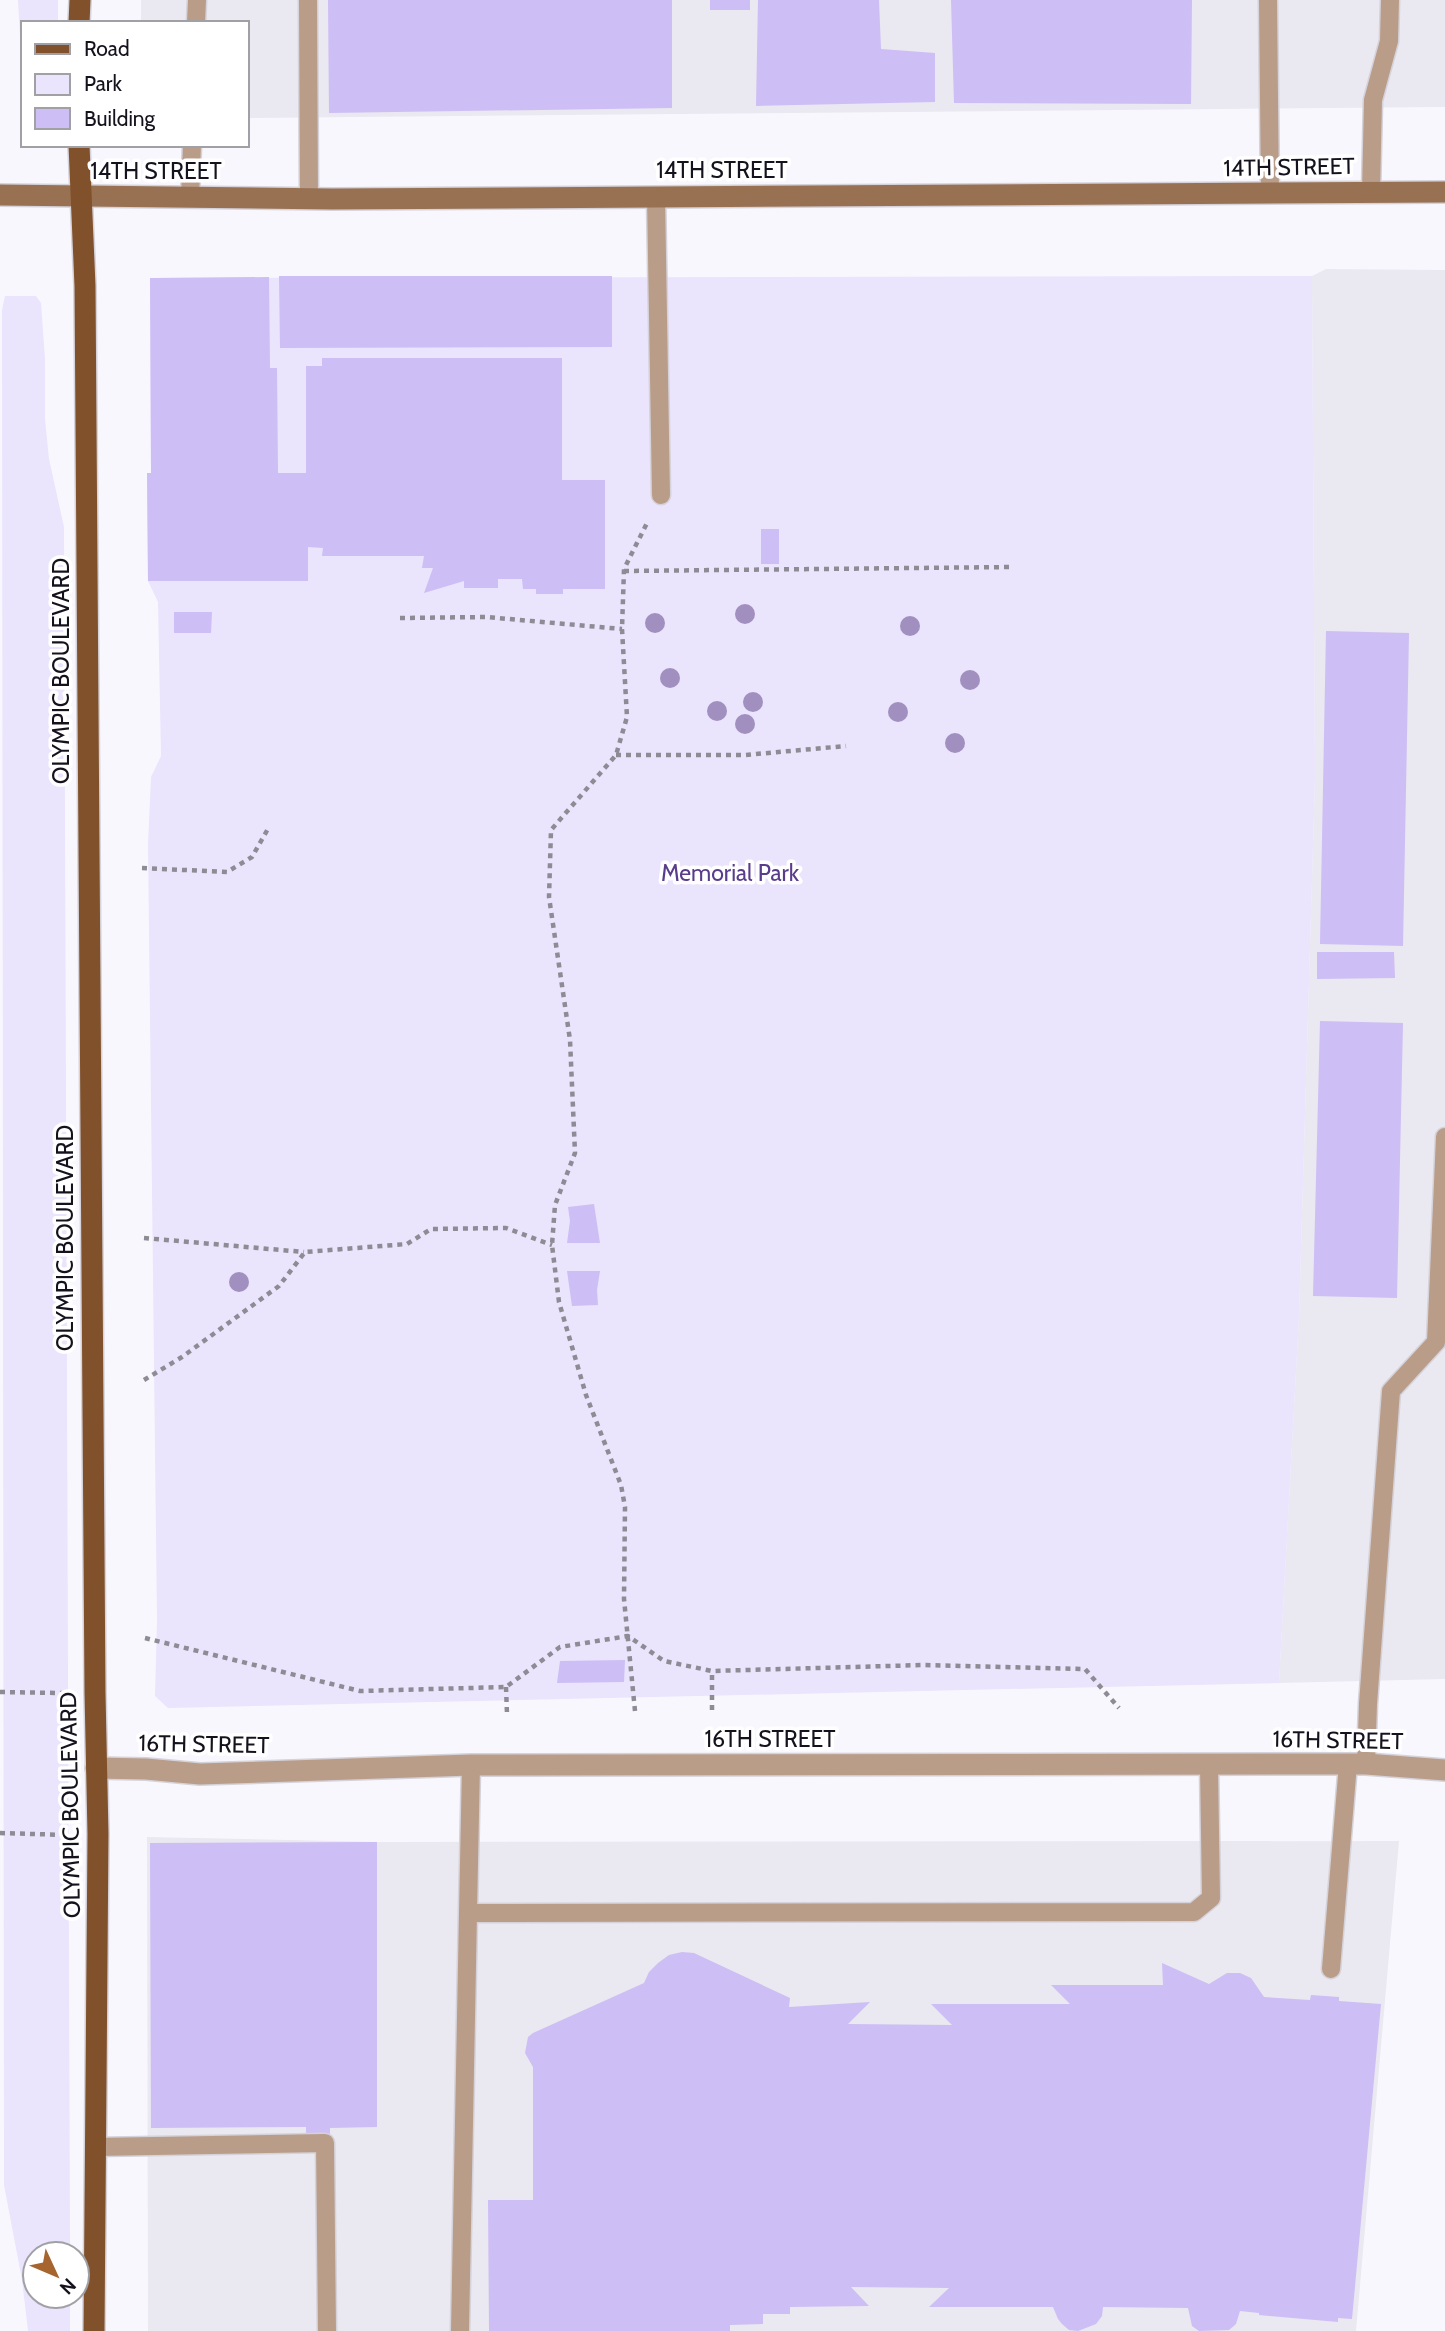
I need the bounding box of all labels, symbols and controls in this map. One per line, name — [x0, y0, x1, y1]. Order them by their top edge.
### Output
legend — [21, 21, 248, 147]
text: Road — [84, 36, 130, 61]
text: Park — [84, 71, 122, 96]
text: Building — [84, 106, 156, 131]
street label: 14TH STREET — [1223, 152, 1355, 182]
street label: 14TH STREET — [656, 156, 788, 184]
street label: 14TH STREET — [90, 157, 222, 185]
street label: OLYMPIC BOULEVARD — [47, 558, 75, 784]
park label: Memorial Park — [661, 859, 800, 887]
street label: OLYMPIC BOULEVARD — [51, 1125, 79, 1351]
street label: OLYMPIC BOULEVARD — [54, 1692, 86, 1918]
street label: 16TH STREET — [705, 1725, 835, 1753]
street label: 16TH STREET — [1272, 1725, 1404, 1755]
street label: 16TH STREET — [138, 1729, 270, 1759]
north arrow — [21, 2240, 91, 2310]
text: N — [55, 2274, 81, 2299]

